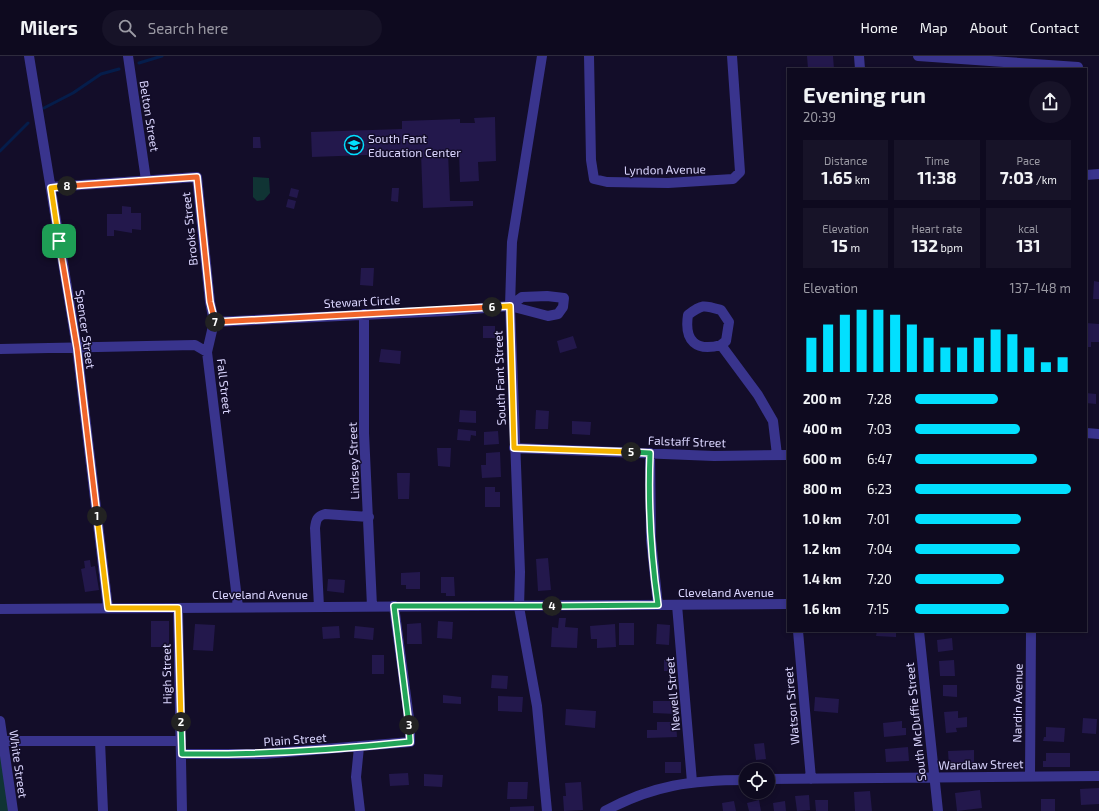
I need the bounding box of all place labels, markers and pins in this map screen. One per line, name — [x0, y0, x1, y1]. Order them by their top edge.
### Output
place label: South Fant Education Center — [368, 131, 461, 159]
school or university icon: South Fant Education Center — [343, 134, 365, 156]
pin: 8 — [57, 176, 77, 196]
pin — [42, 224, 76, 258]
pin: 6 — [482, 297, 502, 317]
pin: 7 — [205, 312, 225, 332]
pin: 5 — [621, 442, 641, 462]
pin: 1 — [87, 506, 107, 526]
pin: 4 — [542, 596, 562, 616]
pin: 2 — [171, 712, 191, 732]
pin: 3 — [399, 715, 419, 735]

